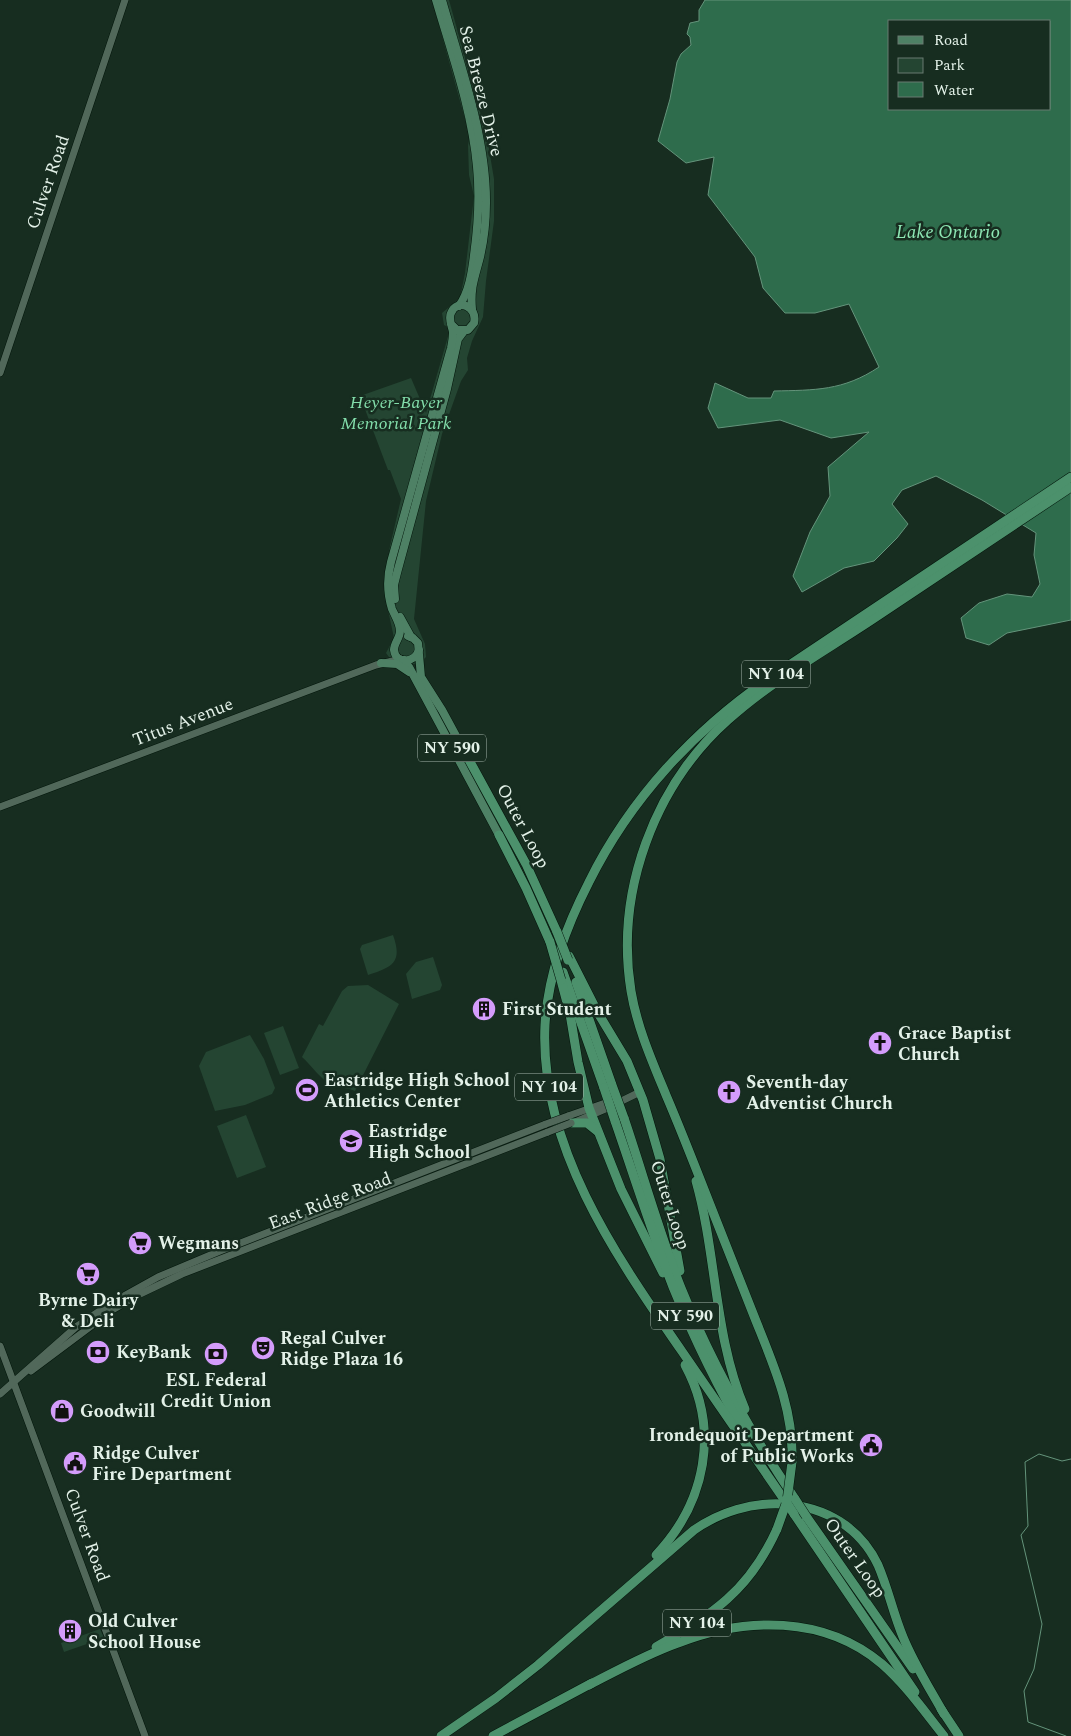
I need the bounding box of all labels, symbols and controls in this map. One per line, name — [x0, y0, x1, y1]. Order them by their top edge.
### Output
legend — [888, 20, 1051, 110]
street label: Sea Breeze Drive — [452, 23, 510, 159]
text: Road — [934, 29, 968, 52]
text: Park — [934, 54, 965, 77]
text: Water — [934, 79, 974, 102]
street label: Culver Road — [19, 131, 77, 233]
water label: Lake Ontario — [896, 218, 1000, 247]
park label: Heyer-Bayer Memorial Park — [341, 389, 452, 437]
road number: NY 104 — [742, 661, 810, 688]
street label: Titus Avenue — [129, 690, 237, 754]
road number: NY 590 — [418, 734, 486, 761]
street label: Outer Loop — [489, 779, 557, 873]
building icon: First Student — [471, 996, 497, 1022]
place label: First Student — [502, 996, 612, 1023]
place label: Grace Baptist Church — [898, 1020, 1011, 1068]
church icon: Grace Baptist Church — [867, 1030, 893, 1056]
place label: Eastridge High School Athletics Center — [324, 1067, 510, 1115]
place label: Seventh-day Adventist Church — [746, 1069, 893, 1117]
road number: NY 104 — [515, 1074, 583, 1100]
sports icon: Eastridge High School Athletics Center — [294, 1077, 320, 1103]
church icon: Seventh-day Adventist Church — [716, 1079, 742, 1105]
place label: Eastridge High School — [368, 1118, 470, 1166]
school or university icon: Eastridge High School — [338, 1128, 364, 1154]
street label: Outer Loop — [643, 1157, 697, 1253]
street label: East Ridge Road — [264, 1165, 396, 1237]
supermarket icon: Wegmans — [127, 1230, 153, 1256]
place label: Wegmans — [158, 1230, 239, 1257]
supermarket icon: Byrne Dairy & Deli — [75, 1261, 101, 1287]
place label: Byrne Dairy & Deli — [38, 1287, 139, 1335]
road number: NY 590 — [651, 1302, 719, 1330]
place label: Regal Culver Ridge Plaza 16 — [280, 1325, 403, 1373]
theatre icon: Regal Culver Ridge Plaza 16 — [250, 1335, 276, 1361]
bank icon: KeyBank — [85, 1339, 111, 1365]
place label: KeyBank — [116, 1339, 192, 1366]
bank icon: ESL Federal Credit Union — [203, 1341, 229, 1367]
place label: ESL Federal Credit Union — [161, 1367, 271, 1415]
shop icon: Goodwill — [49, 1398, 75, 1424]
place label: Goodwill — [80, 1398, 155, 1425]
place label: Irondequoit Department of Public Works — [649, 1422, 854, 1470]
public building icon: Irondequoit Department of Public Works — [858, 1432, 884, 1458]
place label: Ridge Culver Fire Department — [92, 1440, 232, 1488]
public building icon: Ridge Culver Fire Department — [62, 1450, 88, 1476]
street label: Culver Road — [58, 1484, 116, 1586]
street label: Outer Loop — [817, 1512, 893, 1604]
place label: Old Culver School House — [88, 1608, 201, 1656]
road number: NY 104 — [663, 1610, 731, 1636]
building icon: Old Culver School House — [57, 1618, 83, 1644]

